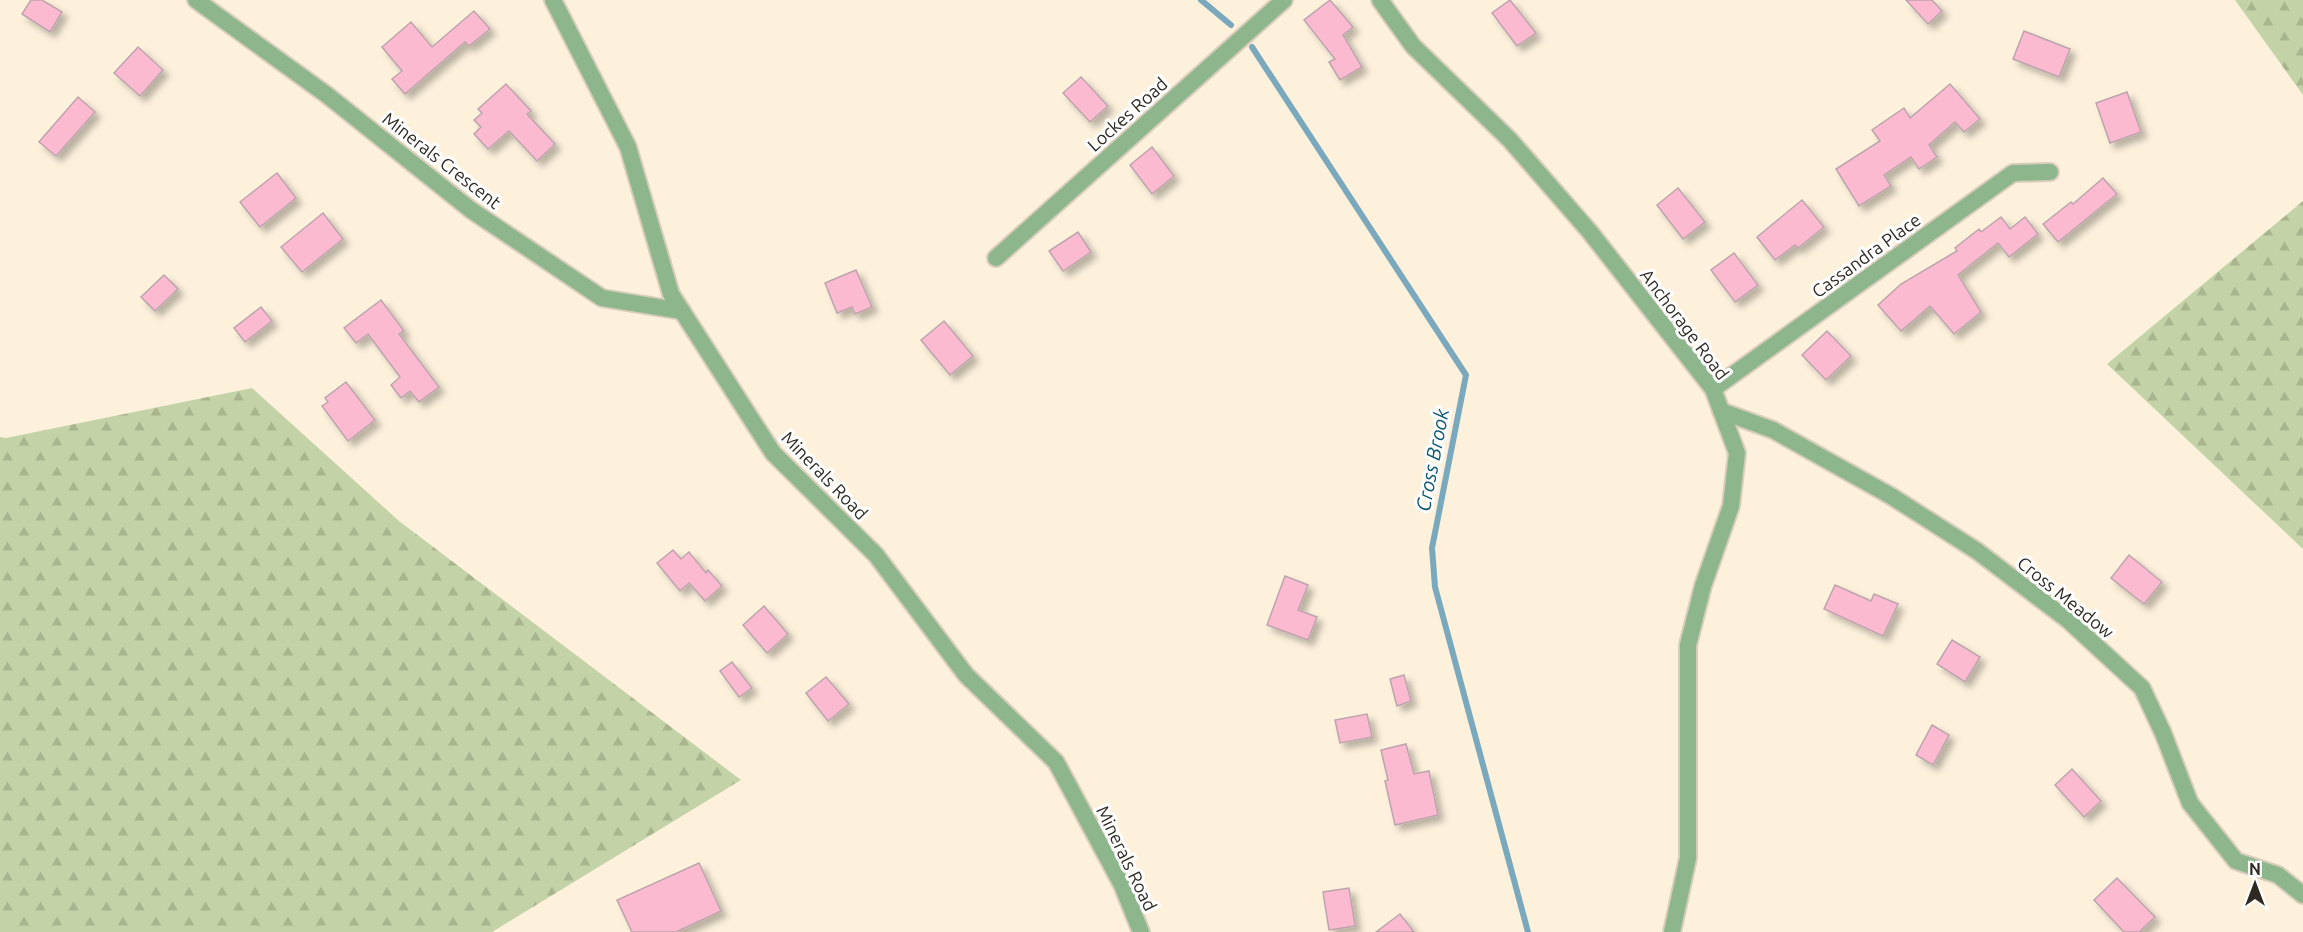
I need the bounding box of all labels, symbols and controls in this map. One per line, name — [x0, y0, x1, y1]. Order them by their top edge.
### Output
street label: Lockes Road — [1083, 73, 1171, 155]
street label: Minerals Crescent — [379, 108, 505, 212]
street label: Cassandra Place — [1808, 209, 1924, 301]
street label: Anchorage Road — [1637, 265, 1733, 383]
water label: Cross Brook — [1411, 406, 1453, 513]
street label: Minerals Road — [778, 427, 872, 523]
street label: Cross Meadow — [2014, 552, 2118, 642]
street label: Minerals Road — [1093, 802, 1161, 914]
north arrow — [2225, 854, 2285, 914]
text: N — [2249, 860, 2261, 878]

